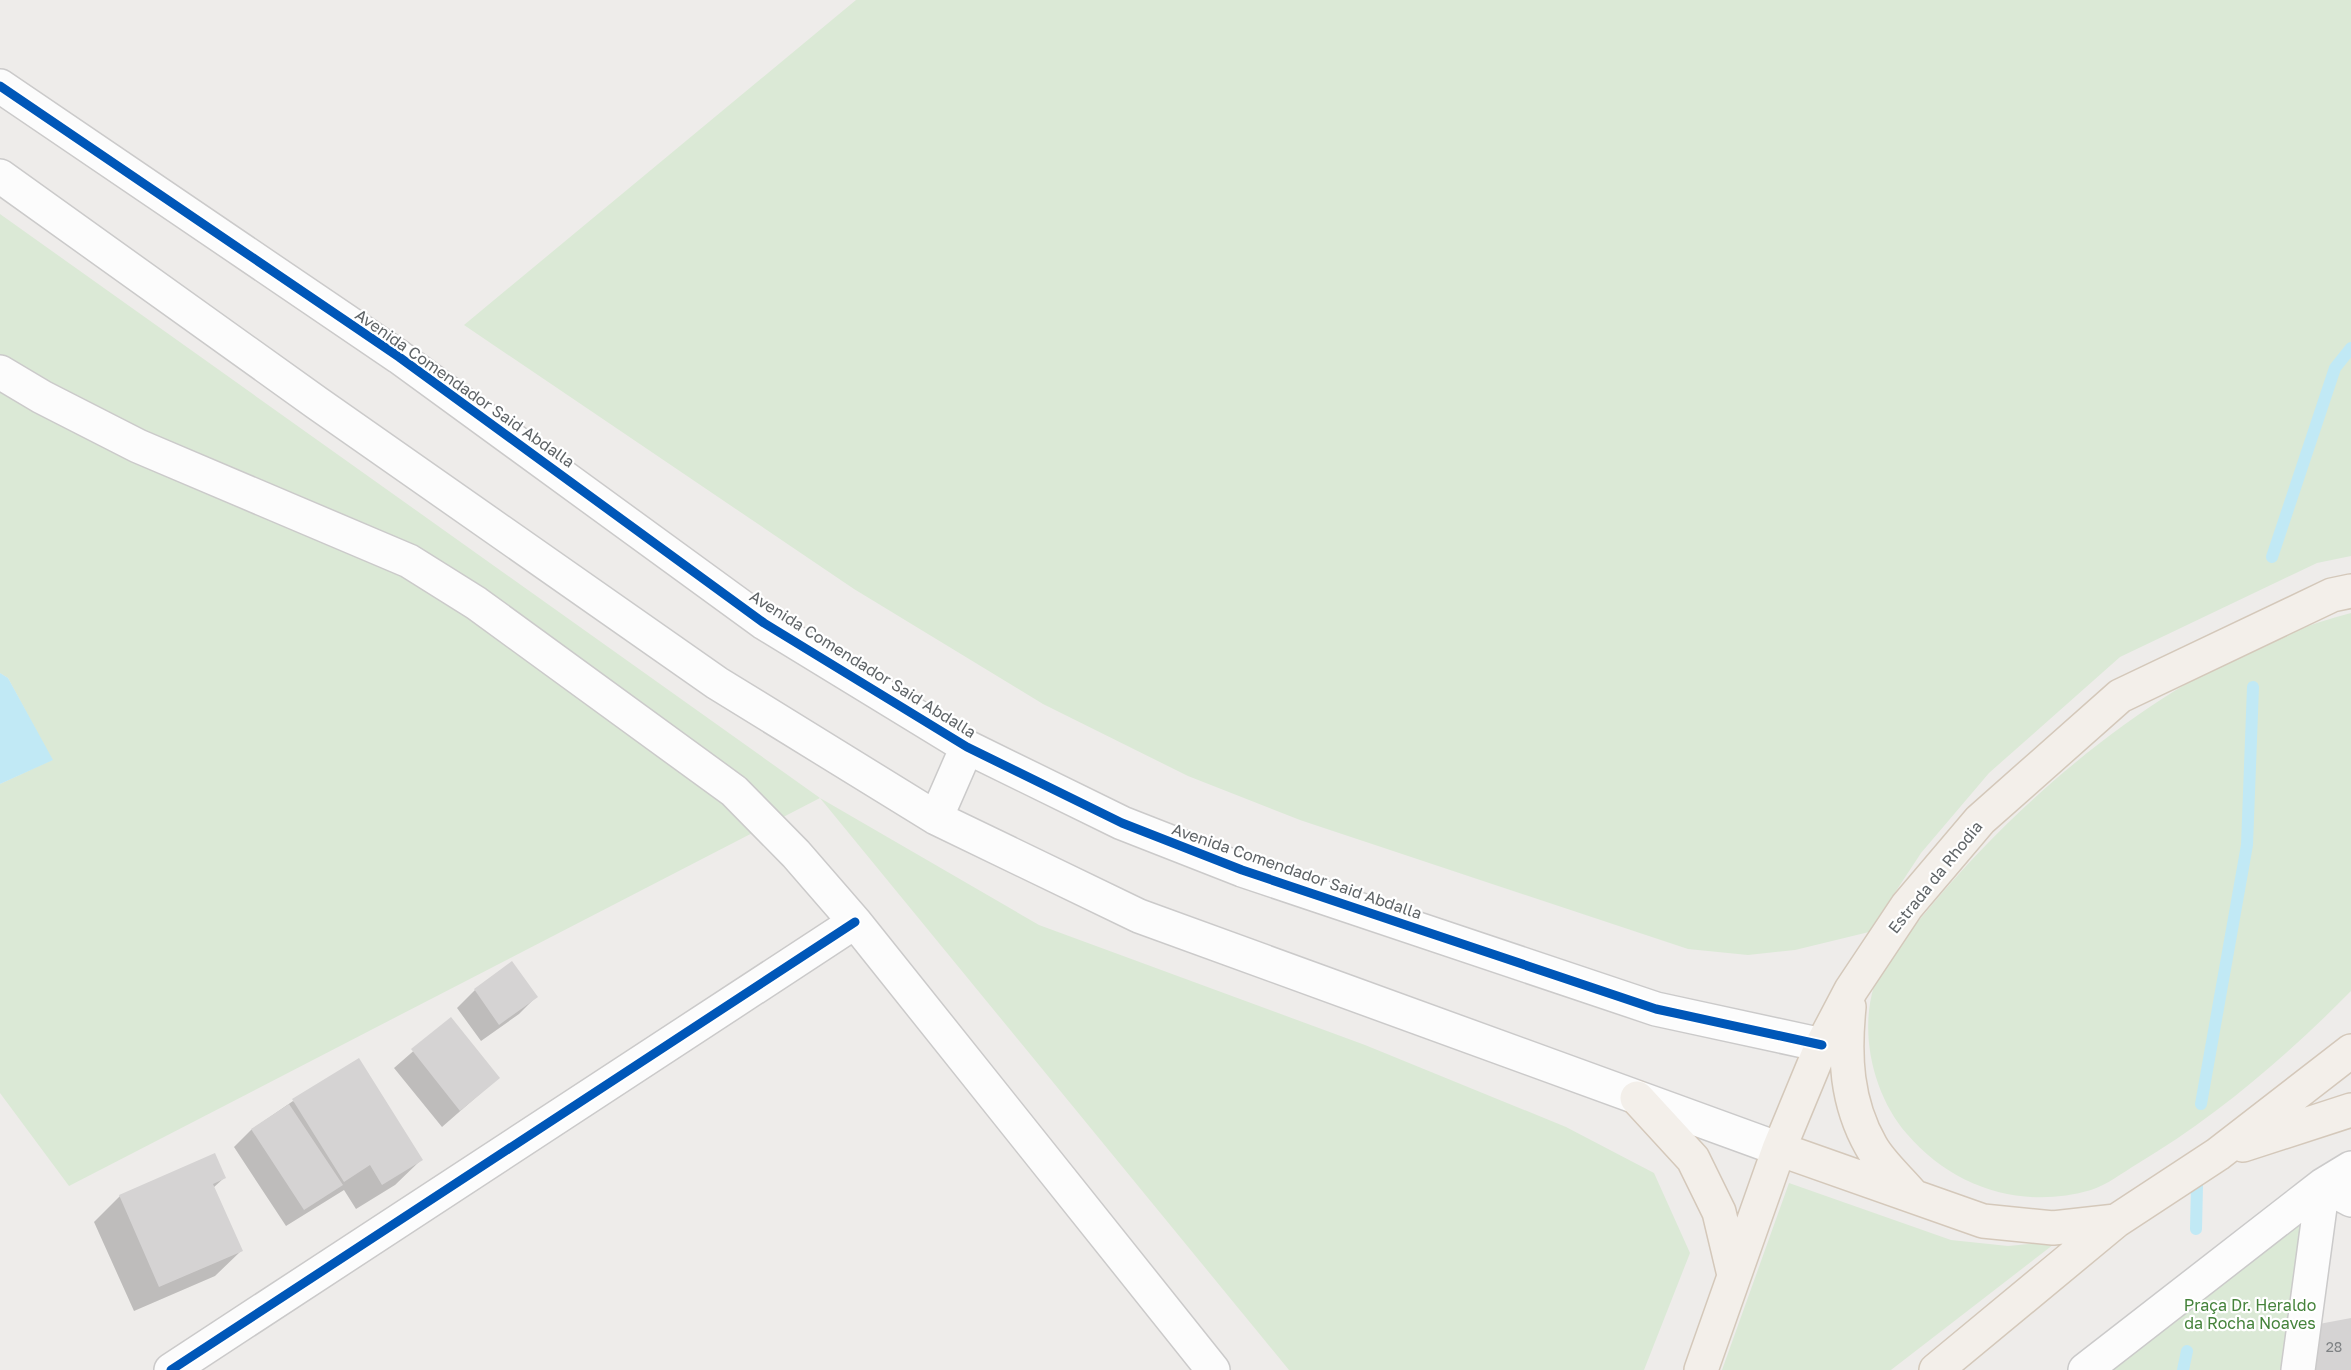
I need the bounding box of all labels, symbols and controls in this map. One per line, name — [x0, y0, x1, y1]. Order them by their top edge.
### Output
street label: Avenida Comendador Said Abdalla — [351, 304, 579, 472]
street label: Avenida Comendador Said Abdalla — [746, 586, 980, 742]
street label: Estrada da Rhodia — [1883, 817, 1987, 937]
street label: Avenida Comendador Said Abdalla — [1169, 819, 1425, 923]
park label: Praça Dr. Heraldo da Rocha Noaves — [2184, 1295, 2316, 1333]
house number: 28 — [2326, 1338, 2342, 1355]

